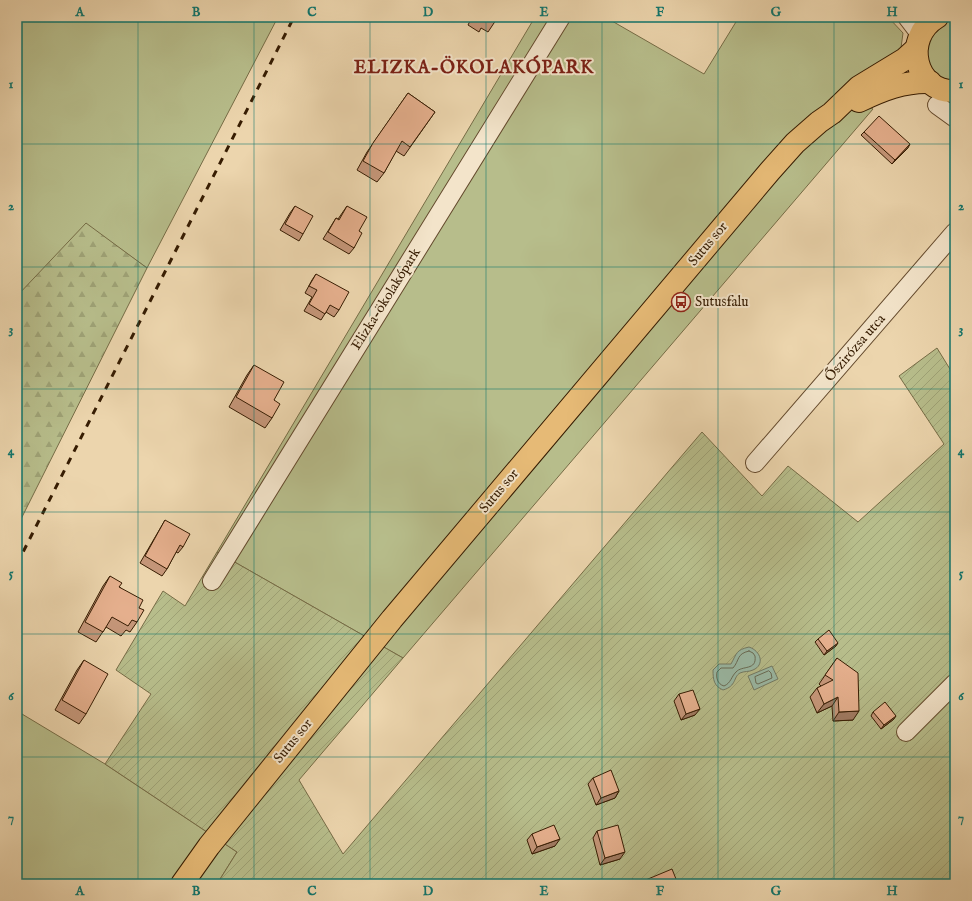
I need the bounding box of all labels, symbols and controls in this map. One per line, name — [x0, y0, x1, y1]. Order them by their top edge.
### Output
text: A — [75, 4, 86, 21]
text: B — [192, 4, 201, 21]
text: C — [307, 4, 317, 21]
text: D — [423, 4, 434, 21]
text: E — [539, 4, 549, 21]
text: F — [656, 4, 665, 21]
text: G — [771, 4, 782, 21]
text: H — [886, 4, 898, 21]
district label: ELIZKA-ÖKOLAKÓPARK — [354, 55, 594, 80]
text: 1 — [9, 76, 14, 93]
text: 1 — [959, 76, 964, 93]
text: 2 — [8, 198, 14, 215]
text: 2 — [958, 198, 964, 215]
street label: Sutus sor — [684, 218, 732, 270]
street label: Elizka-ökolakópark — [347, 244, 425, 353]
bus stop icon: Sutusfalu — [670, 291, 692, 313]
place label: Sutusfalu — [695, 293, 749, 311]
street label: Őszirózsa utca — [820, 309, 890, 386]
text: 3 — [9, 321, 14, 338]
text: 3 — [959, 321, 964, 338]
text: 4 — [8, 443, 15, 460]
text: 4 — [958, 443, 965, 460]
street label: Sutus sor — [475, 465, 523, 517]
text: 5 — [9, 565, 14, 582]
text: 5 — [959, 565, 964, 582]
text: 6 — [8, 688, 14, 705]
text: 6 — [958, 688, 964, 705]
street label: Sutus sor — [270, 715, 316, 767]
text: 7 — [8, 810, 14, 827]
text: 7 — [958, 810, 964, 827]
text: A — [75, 883, 86, 900]
text: B — [192, 883, 201, 900]
text: C — [307, 883, 317, 900]
text: D — [423, 883, 434, 900]
text: E — [539, 883, 549, 900]
text: F — [656, 883, 665, 900]
text: G — [771, 883, 782, 900]
text: H — [886, 883, 898, 900]

